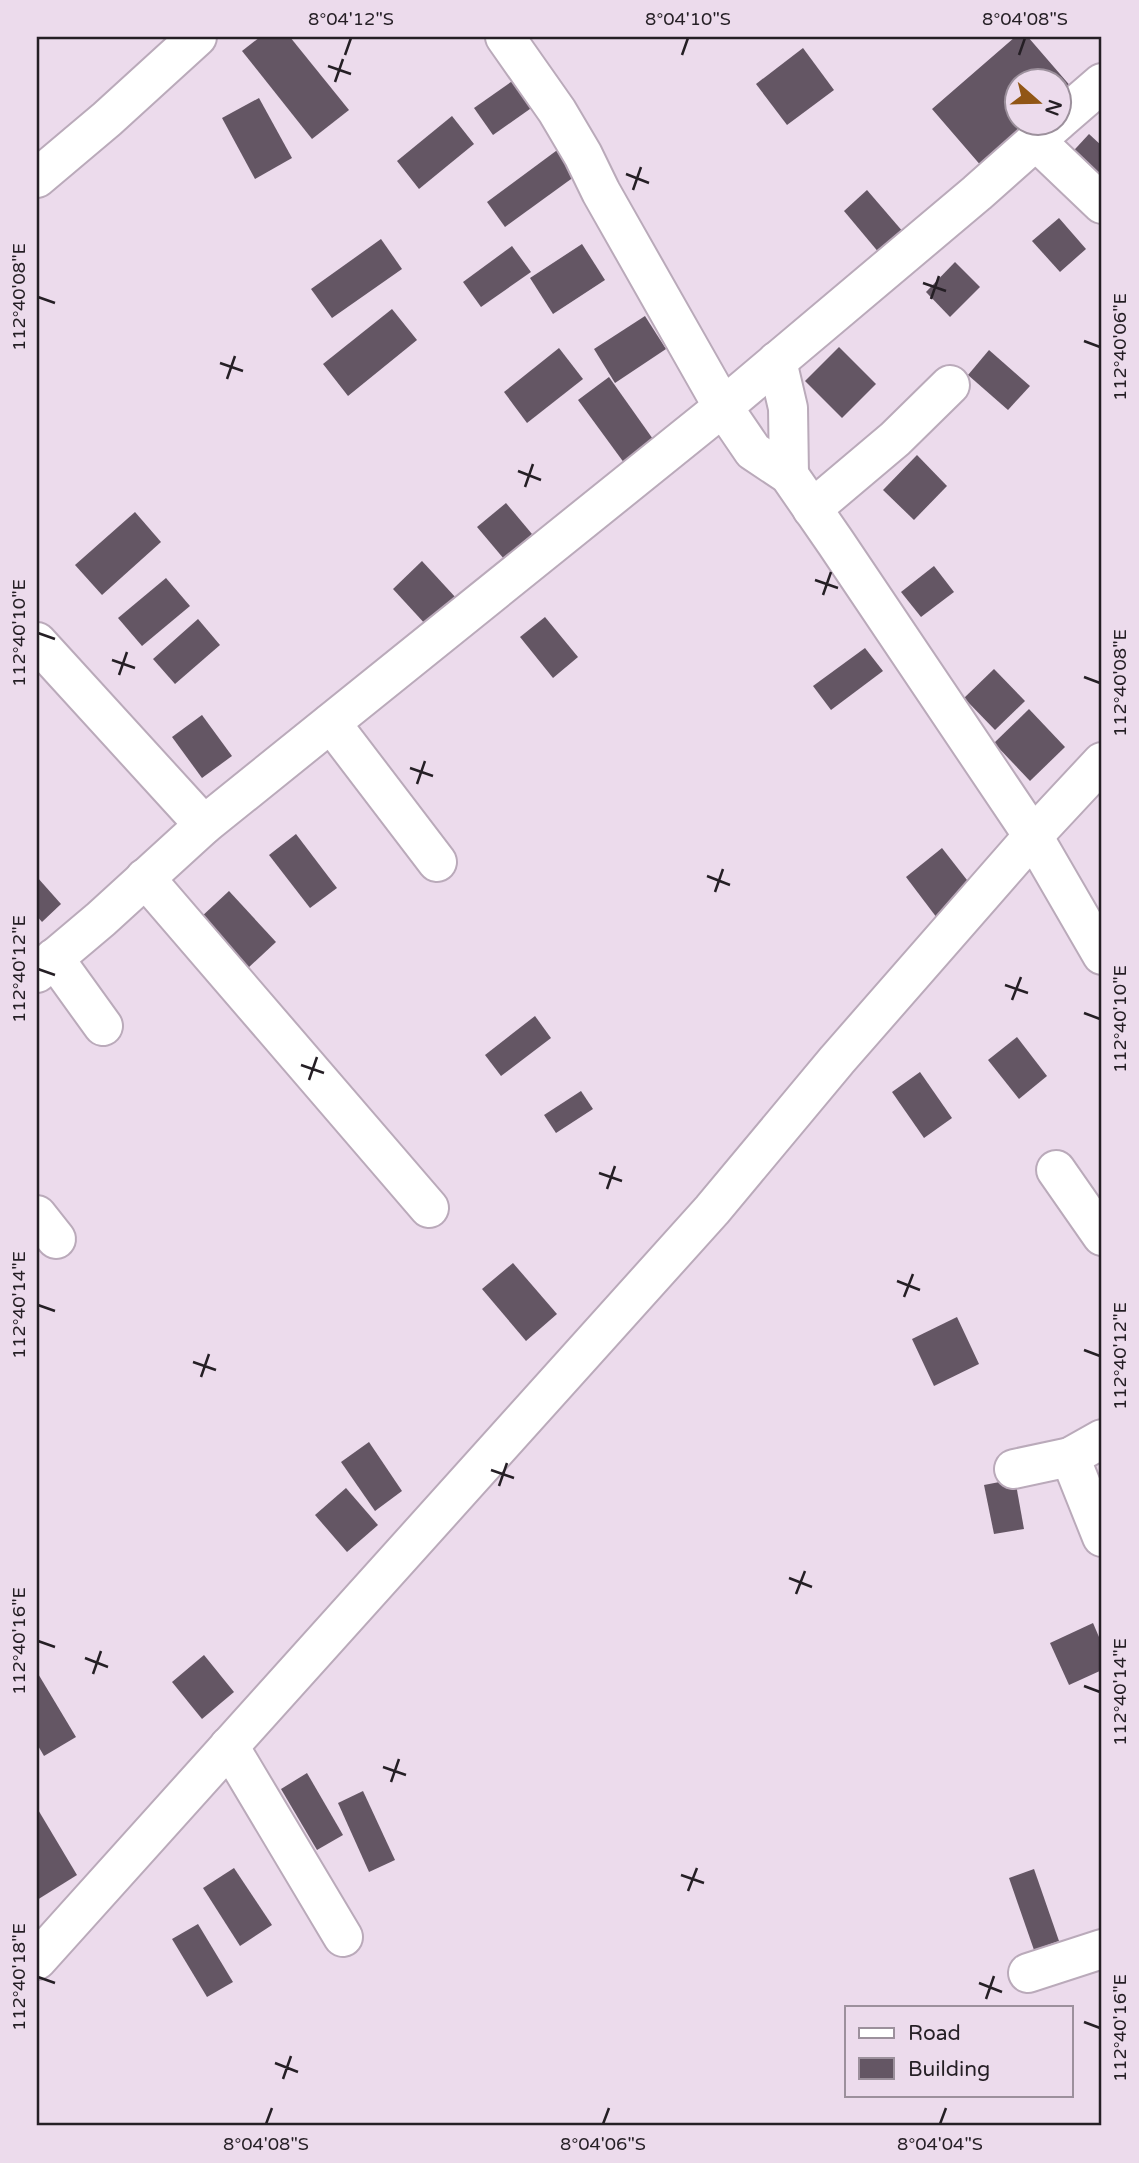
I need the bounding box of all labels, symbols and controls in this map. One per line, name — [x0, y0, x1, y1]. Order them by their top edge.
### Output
text: 8°04'12"S — [308, 8, 394, 30]
text: 8°04'10"S — [645, 8, 731, 30]
text: 8°04'08"S — [982, 8, 1068, 30]
north arrow — [1002, 66, 1072, 136]
text: N — [1040, 97, 1066, 118]
text: 112°40'08"E — [8, 243, 30, 351]
text: 112°40'06"E — [1109, 293, 1131, 401]
text: 112°40'10"E — [8, 579, 30, 687]
text: 112°40'08"E — [1109, 629, 1131, 737]
text: 112°40'12"E — [8, 915, 30, 1023]
text: 112°40'10"E — [1109, 965, 1131, 1073]
text: 112°40'14"E — [8, 1251, 30, 1359]
text: 112°40'12"E — [1109, 1302, 1131, 1410]
text: 112°40'16"E — [8, 1587, 30, 1695]
text: 112°40'14"E — [1109, 1638, 1131, 1746]
text: 112°40'18"E — [8, 1923, 30, 2031]
text: 112°40'16"E — [1109, 1974, 1131, 2082]
legend — [845, 2006, 1072, 2096]
text: Road — [908, 2021, 961, 2046]
text: Building — [908, 2057, 990, 2082]
text: 8°04'08"S — [223, 2133, 309, 2155]
text: 8°04'06"S — [560, 2133, 646, 2155]
text: 8°04'04"S — [897, 2133, 983, 2155]

